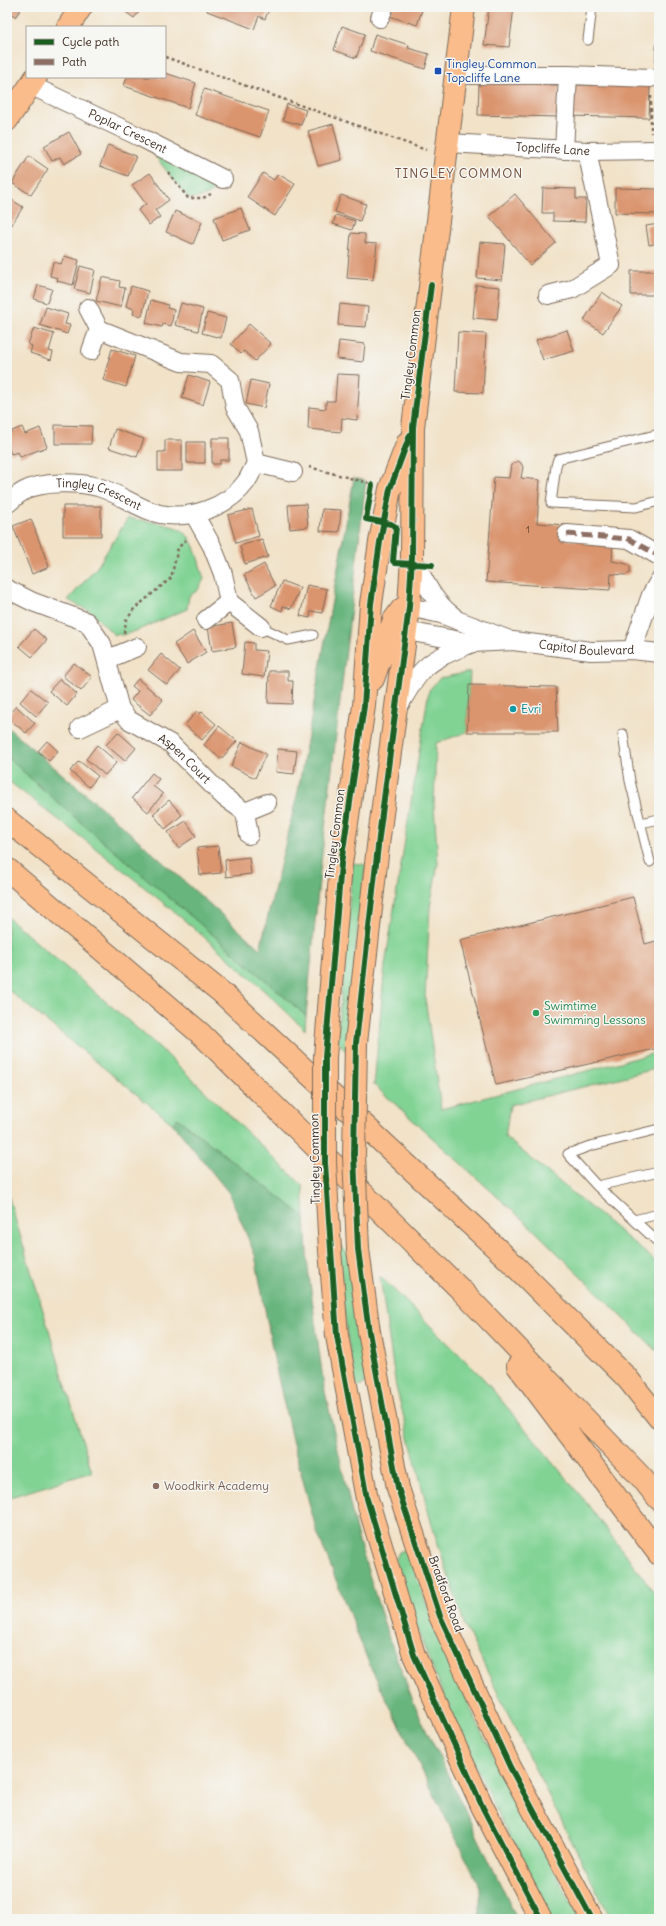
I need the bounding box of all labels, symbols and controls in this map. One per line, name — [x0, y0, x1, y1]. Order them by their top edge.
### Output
legend — [26, 26, 166, 78]
text: Cycle path — [62, 34, 119, 49]
text: Path — [62, 54, 87, 69]
place label: Tingley Common Topcliffe Lane — [446, 56, 537, 85]
marker: Tingley Common Topcliffe Lane — [433, 66, 443, 76]
street label: Poplar Crescent — [86, 106, 170, 156]
street label: Topcliffe Lane — [515, 139, 590, 158]
district label: TINGLEY COMMON — [395, 165, 523, 182]
street label: Tingley Common — [398, 309, 423, 401]
street label: Tingley Crescent — [56, 475, 144, 513]
house number: 1 — [526, 523, 530, 536]
street label: Capitol Boulevard — [538, 636, 634, 658]
place label: Evri — [521, 701, 541, 716]
marker: Evri — [508, 704, 518, 714]
street label: Aspen Court — [156, 730, 214, 786]
street label: Tingley Common — [322, 788, 347, 880]
place label: Swimtime Swimming Lessons — [544, 998, 646, 1027]
marker: Swimtime Swimming Lessons — [531, 1008, 541, 1018]
street label: Tingley Common — [306, 1113, 323, 1204]
place label: Woodkirk Academy — [164, 1478, 269, 1493]
marker: Woodkirk Academy — [151, 1481, 161, 1491]
street label: Bradford Road — [426, 1554, 467, 1634]

